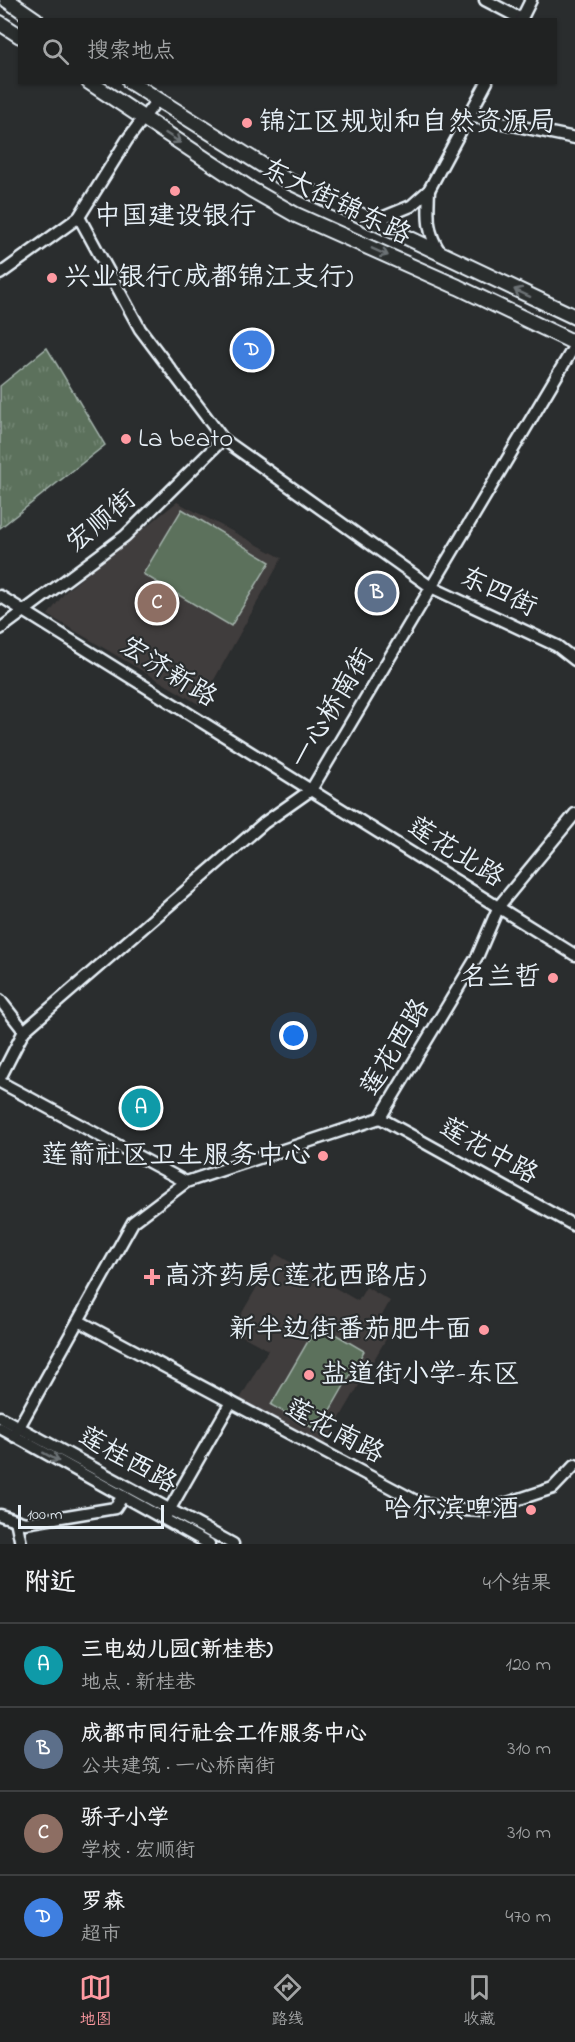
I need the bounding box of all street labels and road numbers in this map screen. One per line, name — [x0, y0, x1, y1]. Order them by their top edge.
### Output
street label: 东大街锦东路 — [255, 150, 417, 256]
street label: 宏顺街 — [58, 481, 146, 563]
street label: 东四街 — [453, 558, 543, 628]
street label: 宏济新路 — [112, 628, 224, 718]
street label: 一心桥南街 — [282, 641, 384, 777]
street label: 莲花北路 — [399, 808, 511, 898]
street label: 莲花西路 — [351, 992, 441, 1104]
street label: 莲花中路 — [431, 1109, 545, 1195]
street label: 莲花南路 — [277, 1389, 391, 1475]
street label: 莲桂西路 — [70, 1418, 184, 1504]

